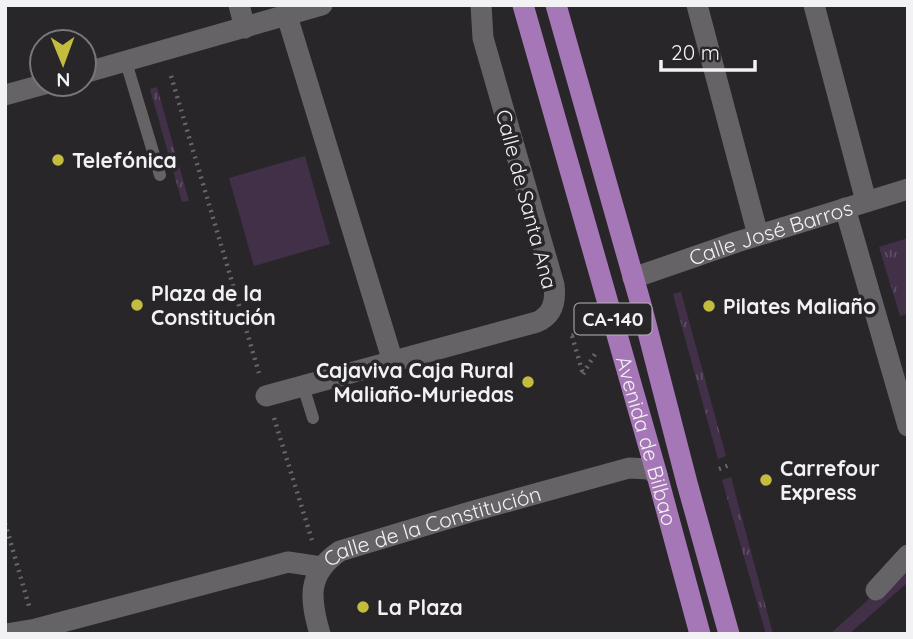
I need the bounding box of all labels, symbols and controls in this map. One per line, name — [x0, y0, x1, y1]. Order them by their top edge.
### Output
north arrow — [28, 28, 98, 98]
scale bar — [661, 28, 755, 72]
text: 20 m — [671, 39, 720, 65]
text: N — [56, 68, 70, 92]
street label: Calle de Santa Ana — [491, 107, 563, 291]
place label: Telefónica — [72, 147, 177, 173]
marker: Telefónica — [50, 152, 66, 168]
street label: Calle José Barros — [685, 194, 856, 271]
place label: Plaza de la Constitución — [151, 280, 276, 330]
place label: Pilates Maliaño — [723, 293, 876, 319]
marker: Plaza de la Constitución — [129, 297, 145, 313]
marker: Pilates Maliaño — [701, 298, 717, 314]
road number: CA-140 — [574, 304, 652, 334]
street label: Avenida de Bilbao — [611, 353, 683, 528]
place label: Cajaviva Caja Rural Maliaño-Muriedas — [316, 357, 514, 407]
marker: Cajaviva Caja Rural Maliaño-Muriedas — [520, 374, 536, 390]
place label: Carrefour Express — [780, 455, 880, 505]
marker: Carrefour Express — [758, 472, 774, 488]
street label: Calle de la Constitución — [317, 480, 544, 572]
place label: La Plaza — [377, 594, 463, 620]
marker: La Plaza — [355, 599, 371, 615]

